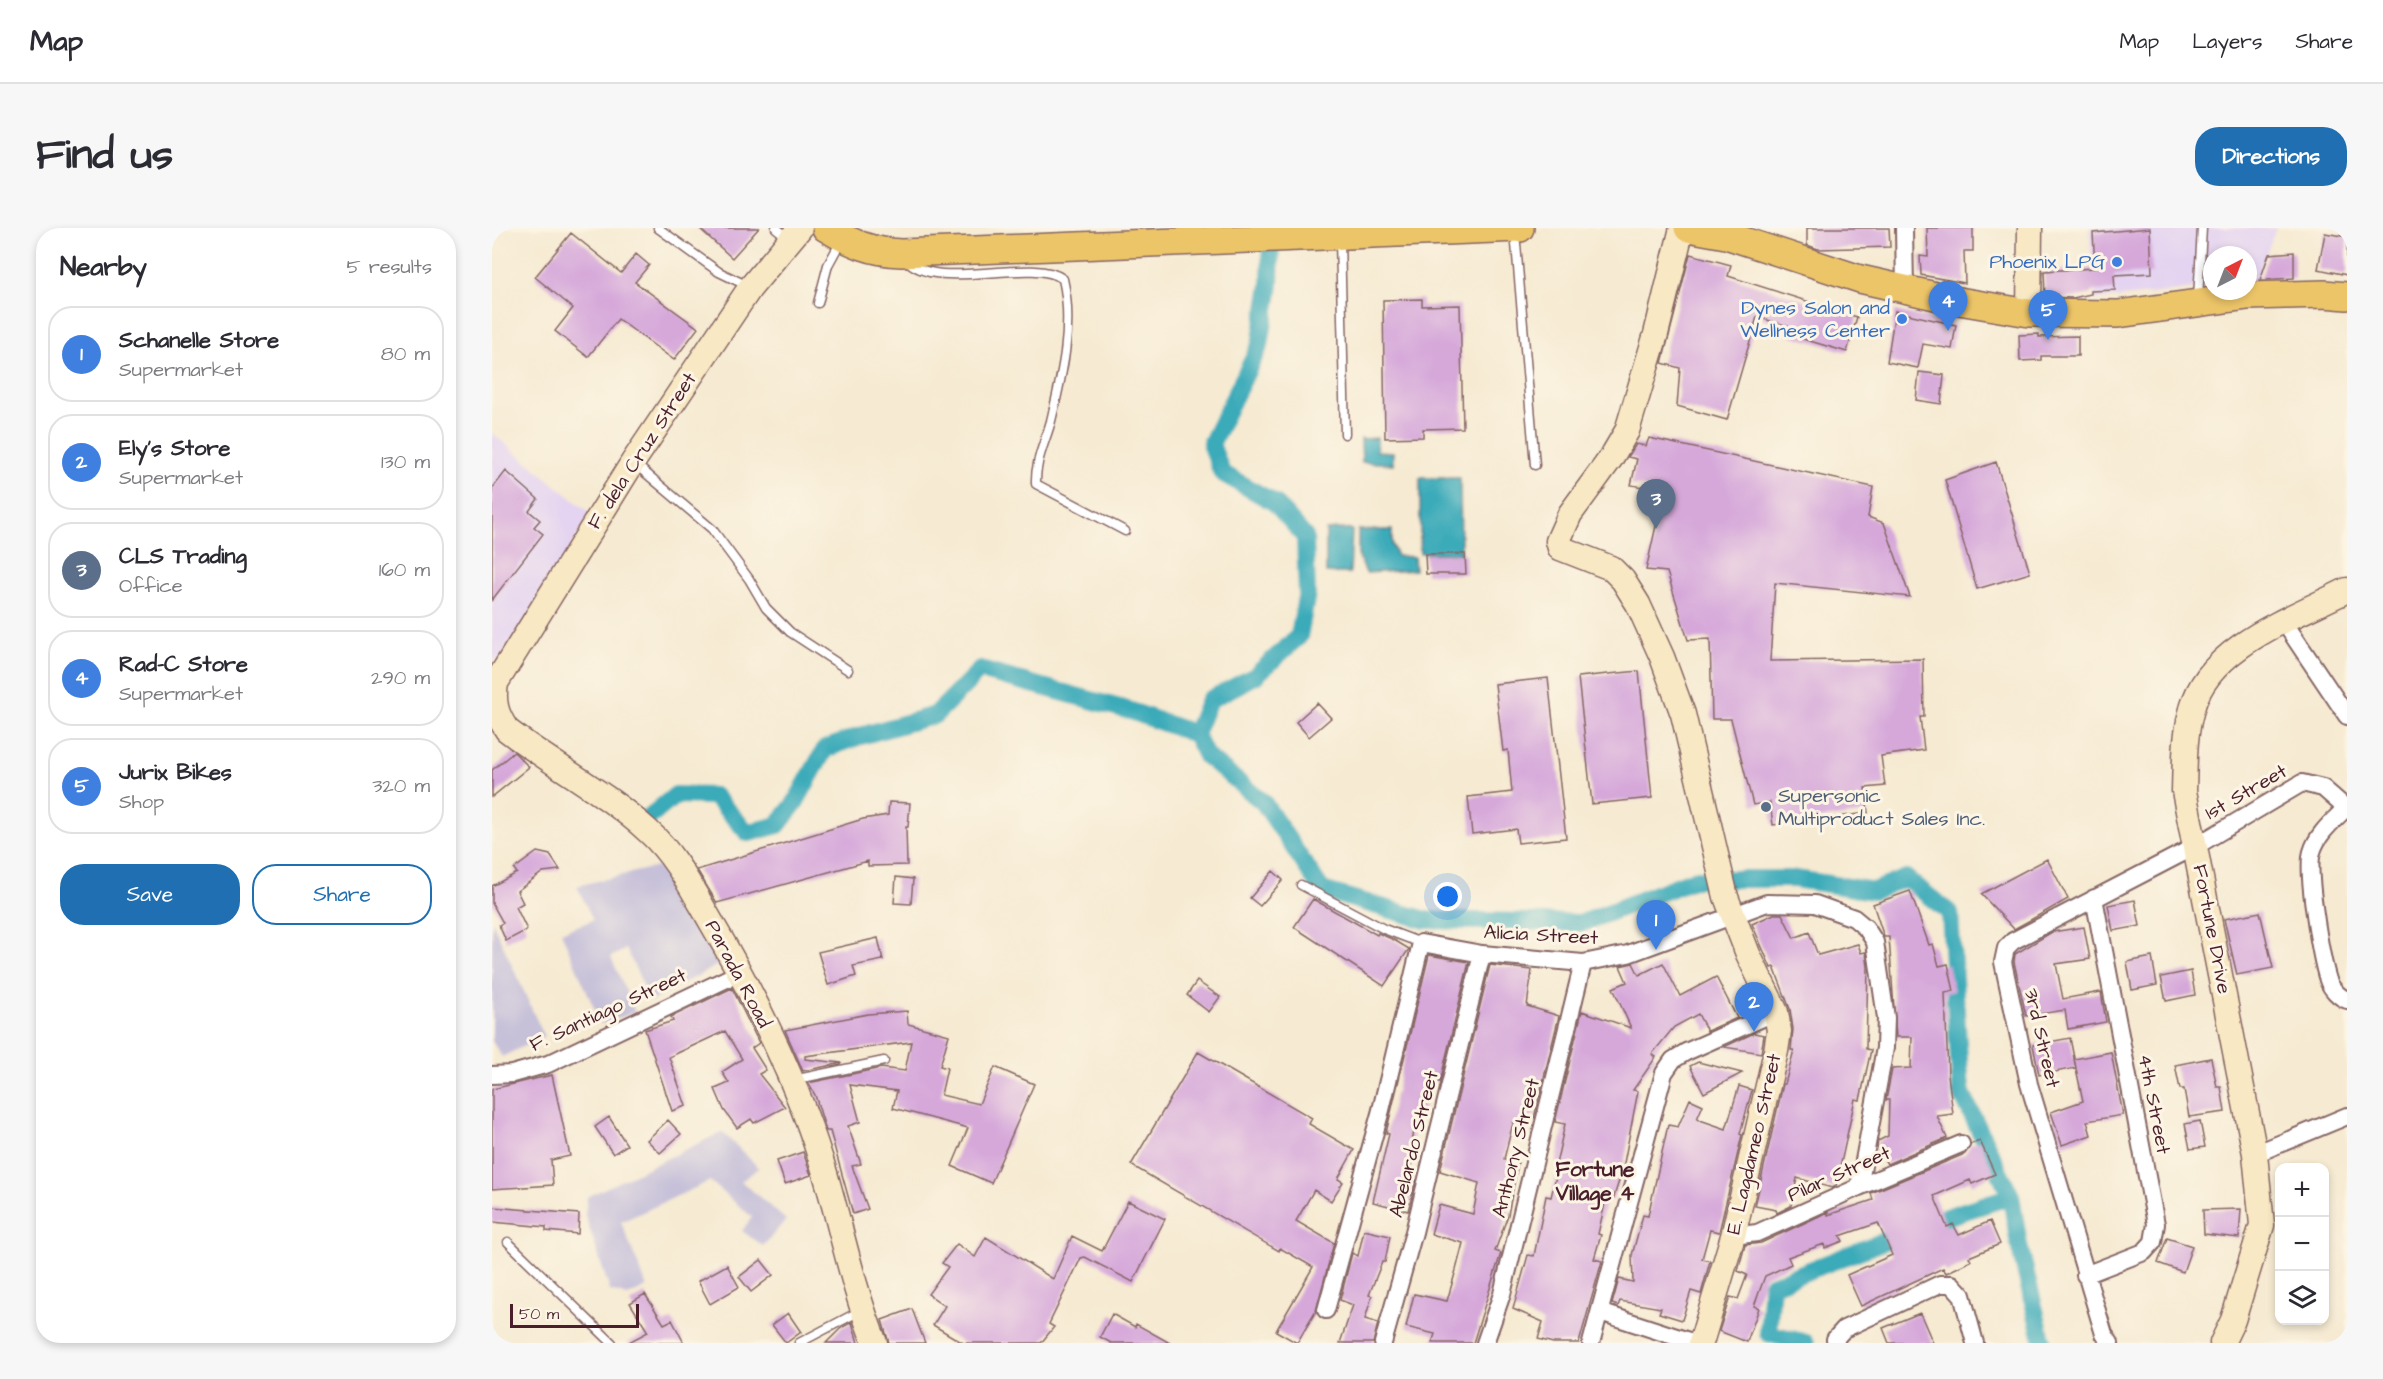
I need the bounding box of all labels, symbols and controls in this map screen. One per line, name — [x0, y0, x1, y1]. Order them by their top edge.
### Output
text: Map — [30, 22, 83, 61]
text: Map — [2119, 27, 2159, 56]
text: Layers — [2192, 27, 2262, 56]
text: Share — [2295, 27, 2353, 56]
text: Find us — [36, 127, 173, 185]
button: Directions — [2195, 127, 2347, 186]
north arrow — [2203, 246, 2257, 300]
place label: Phoenix LPG — [1989, 248, 2105, 276]
text: Nearby — [60, 249, 147, 285]
text: 5 results — [347, 253, 432, 281]
marker: Phoenix LPG — [2110, 255, 2124, 269]
pin: 4 — [1928, 282, 1968, 331]
pin: 5 — [2028, 291, 2068, 340]
place label: Dynes Salon and Wellness Center — [1740, 294, 1890, 345]
marker: Dynes Salon and Wellness Center — [1895, 312, 1909, 326]
text: Schanelle Store — [119, 325, 279, 356]
text: 1 — [80, 340, 83, 368]
text: 80 m — [381, 340, 430, 368]
text: Supermarket — [119, 356, 243, 384]
street label: F. dela Cruz Street — [581, 367, 703, 535]
text: Ely's Store — [119, 433, 230, 464]
text: 2 — [76, 448, 87, 476]
text: 130 m — [381, 448, 430, 476]
text: Supermarket — [119, 464, 243, 492]
pin: 3 — [1636, 480, 1676, 529]
text: CLS Trading — [119, 541, 247, 572]
text: 3 — [76, 556, 87, 584]
text: 160 m — [379, 556, 430, 584]
text: Office — [119, 572, 183, 600]
text: Rad-C Store — [119, 649, 248, 680]
text: 4 — [75, 664, 88, 692]
text: 290 m — [371, 664, 430, 692]
text: Supermarket — [119, 680, 243, 708]
text: Jurix Bikes — [119, 757, 232, 788]
street label: 1st Street — [2200, 757, 2292, 827]
text: 5 — [74, 772, 89, 800]
text: 320 m — [372, 772, 430, 800]
place label: Supersonic Multiproduct Sales Inc. — [1778, 782, 1985, 833]
text: Shop — [119, 788, 164, 816]
marker: Supersonic Multiproduct Sales Inc. — [1759, 800, 1773, 814]
street label: Fortune Drive — [2186, 862, 2238, 996]
button: Save — [60, 864, 240, 925]
button: Share — [252, 864, 432, 925]
your location — [1433, 882, 1462, 911]
pin: 1 — [1636, 900, 1676, 950]
street label: Parada Road — [698, 915, 778, 1033]
street label: Alicia Street — [1483, 918, 1599, 952]
street label: F. Santiago Street — [525, 961, 691, 1060]
pin: 2 — [1734, 982, 1774, 1032]
street label: 3rd Street — [2017, 986, 2067, 1090]
street label: E. Lagdameo Street — [1720, 1051, 1789, 1237]
street label: 4th Street — [2131, 1052, 2177, 1156]
street label: Abelardo Street — [1382, 1068, 1446, 1220]
street label: Anthony Street — [1485, 1075, 1548, 1221]
street label: Pilar Street — [1783, 1139, 1895, 1209]
district label: Fortune Village 4 — [1555, 1155, 1635, 1210]
map controls — [2275, 1163, 2329, 1325]
button: + — [2275, 1163, 2329, 1217]
button: − — [2275, 1217, 2329, 1271]
button: layers — [2275, 1271, 2329, 1325]
scale bar — [510, 1301, 639, 1328]
text: 50 m — [519, 1303, 559, 1325]

